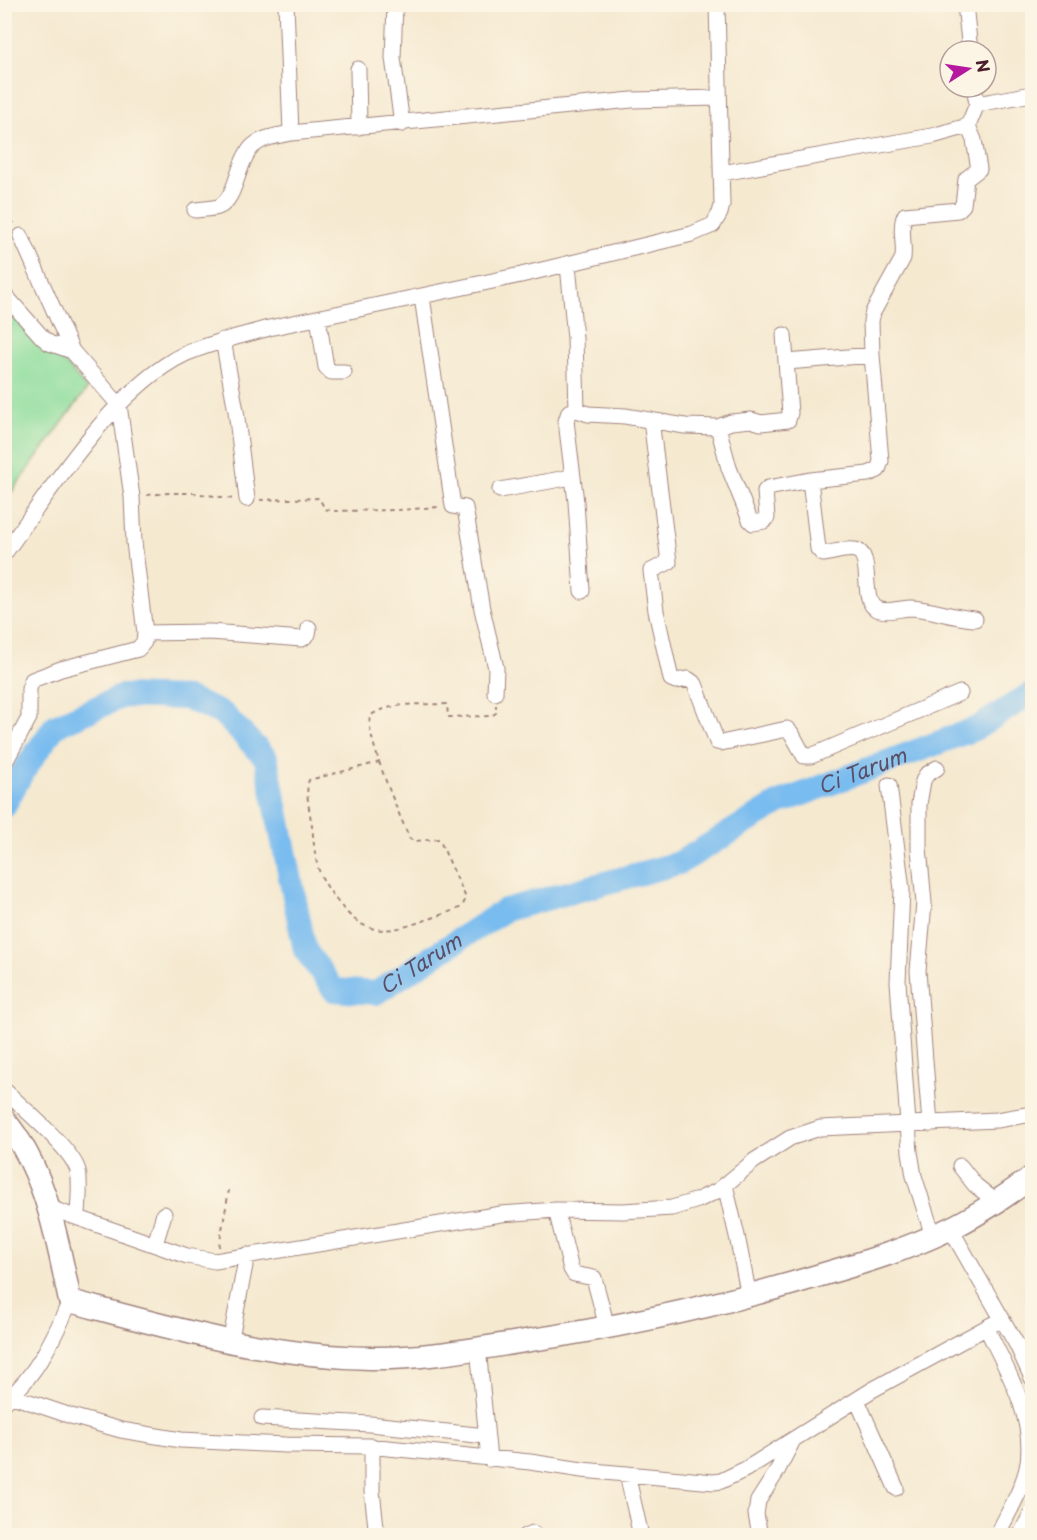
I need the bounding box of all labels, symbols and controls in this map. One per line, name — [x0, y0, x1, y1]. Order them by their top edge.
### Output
north arrow — [938, 39, 998, 99]
text: N — [971, 57, 997, 74]
water label: Ci Tarum — [813, 738, 912, 801]
water label: Ci Tarum — [372, 923, 468, 1001]

